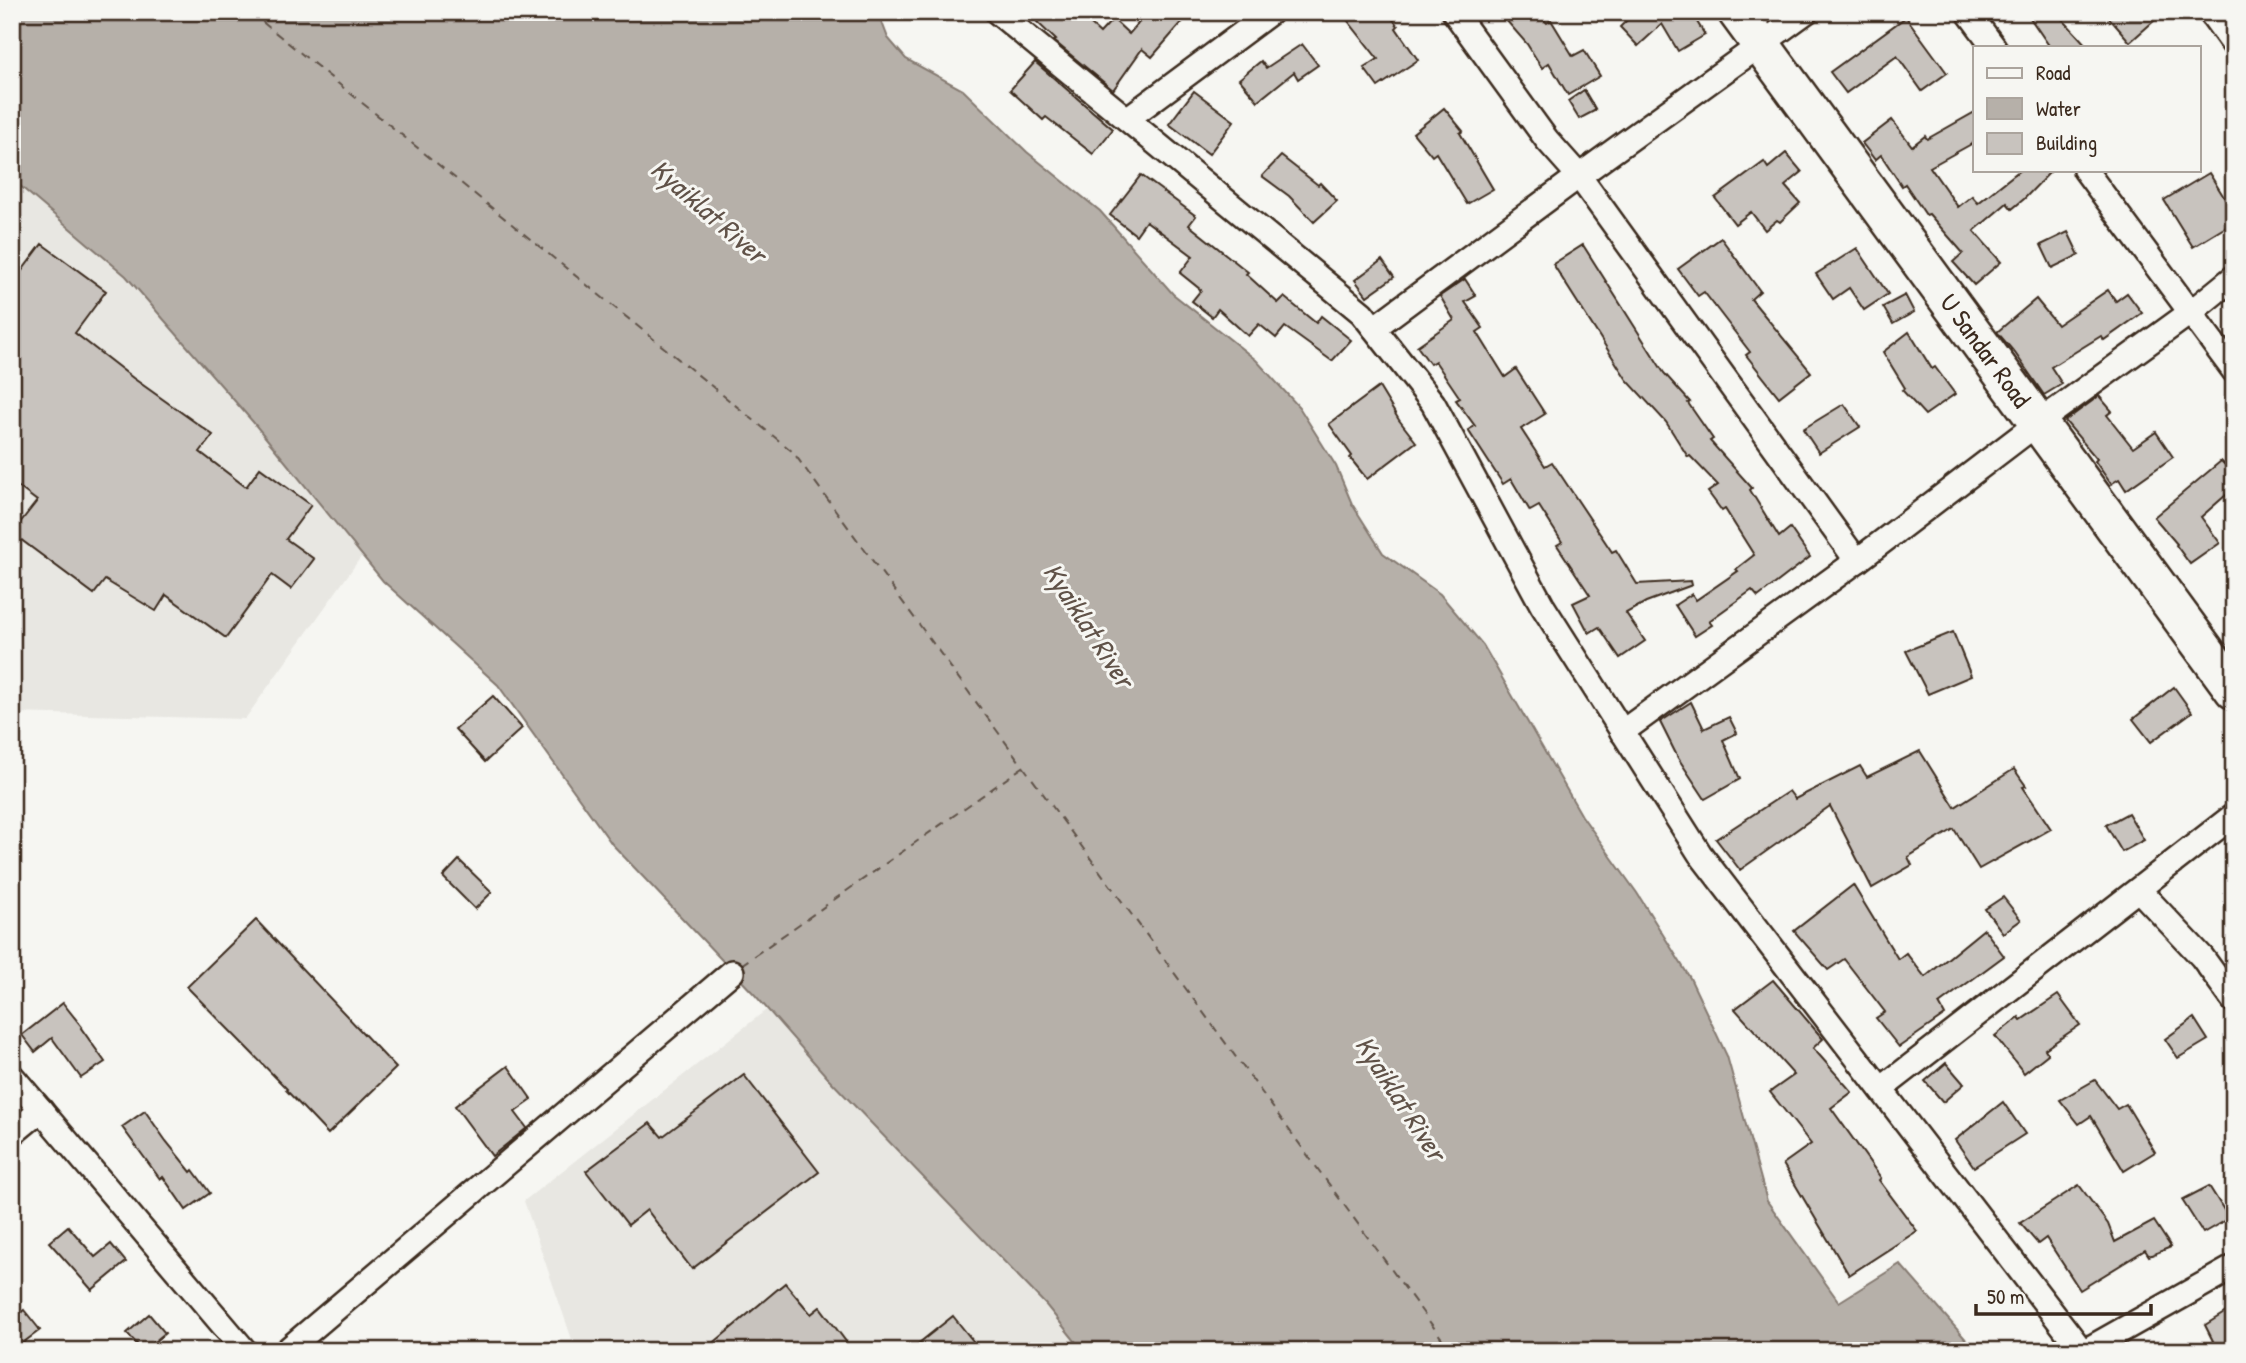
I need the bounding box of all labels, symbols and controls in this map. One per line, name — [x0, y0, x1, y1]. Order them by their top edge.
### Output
legend — [1973, 46, 2200, 172]
text: Road — [2036, 58, 2070, 87]
text: Water — [2036, 94, 2081, 123]
text: Building — [2036, 128, 2097, 157]
water label: Kyaiklat River — [643, 150, 777, 274]
street label: U Sandar Road — [1932, 286, 2039, 414]
water label: Kyaiklat River — [1034, 555, 1145, 698]
water label: Kyaiklat River — [1346, 1028, 1457, 1171]
scale bar — [1976, 1272, 2152, 1316]
text: 50 m — [1987, 1282, 2024, 1311]

